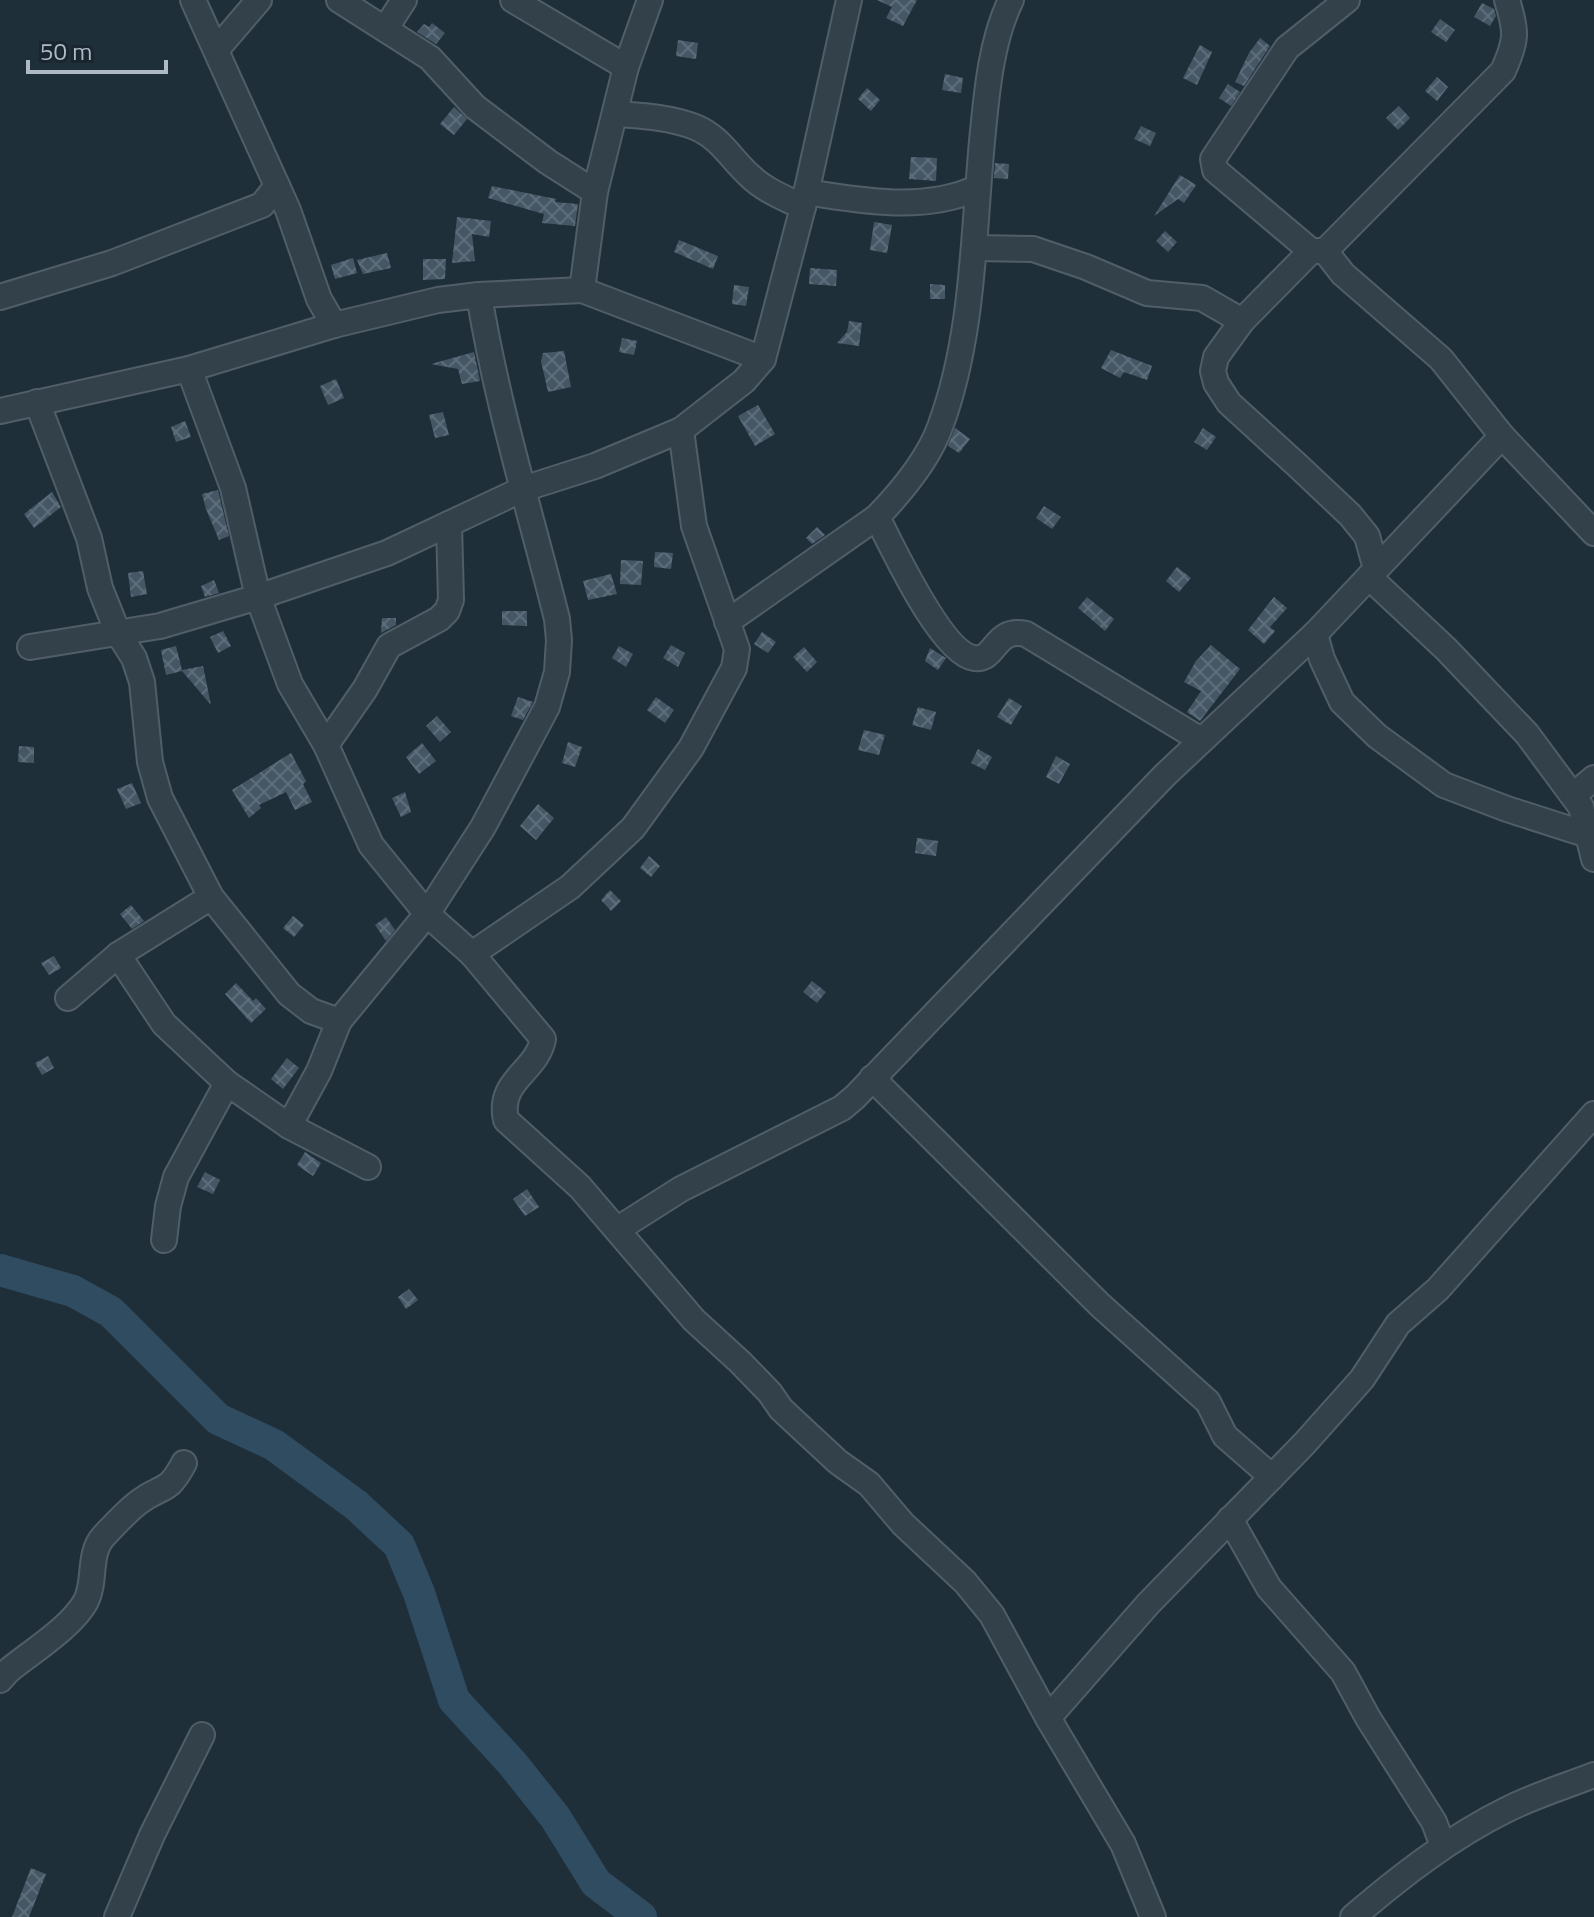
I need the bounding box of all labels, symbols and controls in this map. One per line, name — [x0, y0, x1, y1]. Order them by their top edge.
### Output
scale bar — [28, 24, 166, 74]
text: 50 m — [40, 33, 92, 69]

